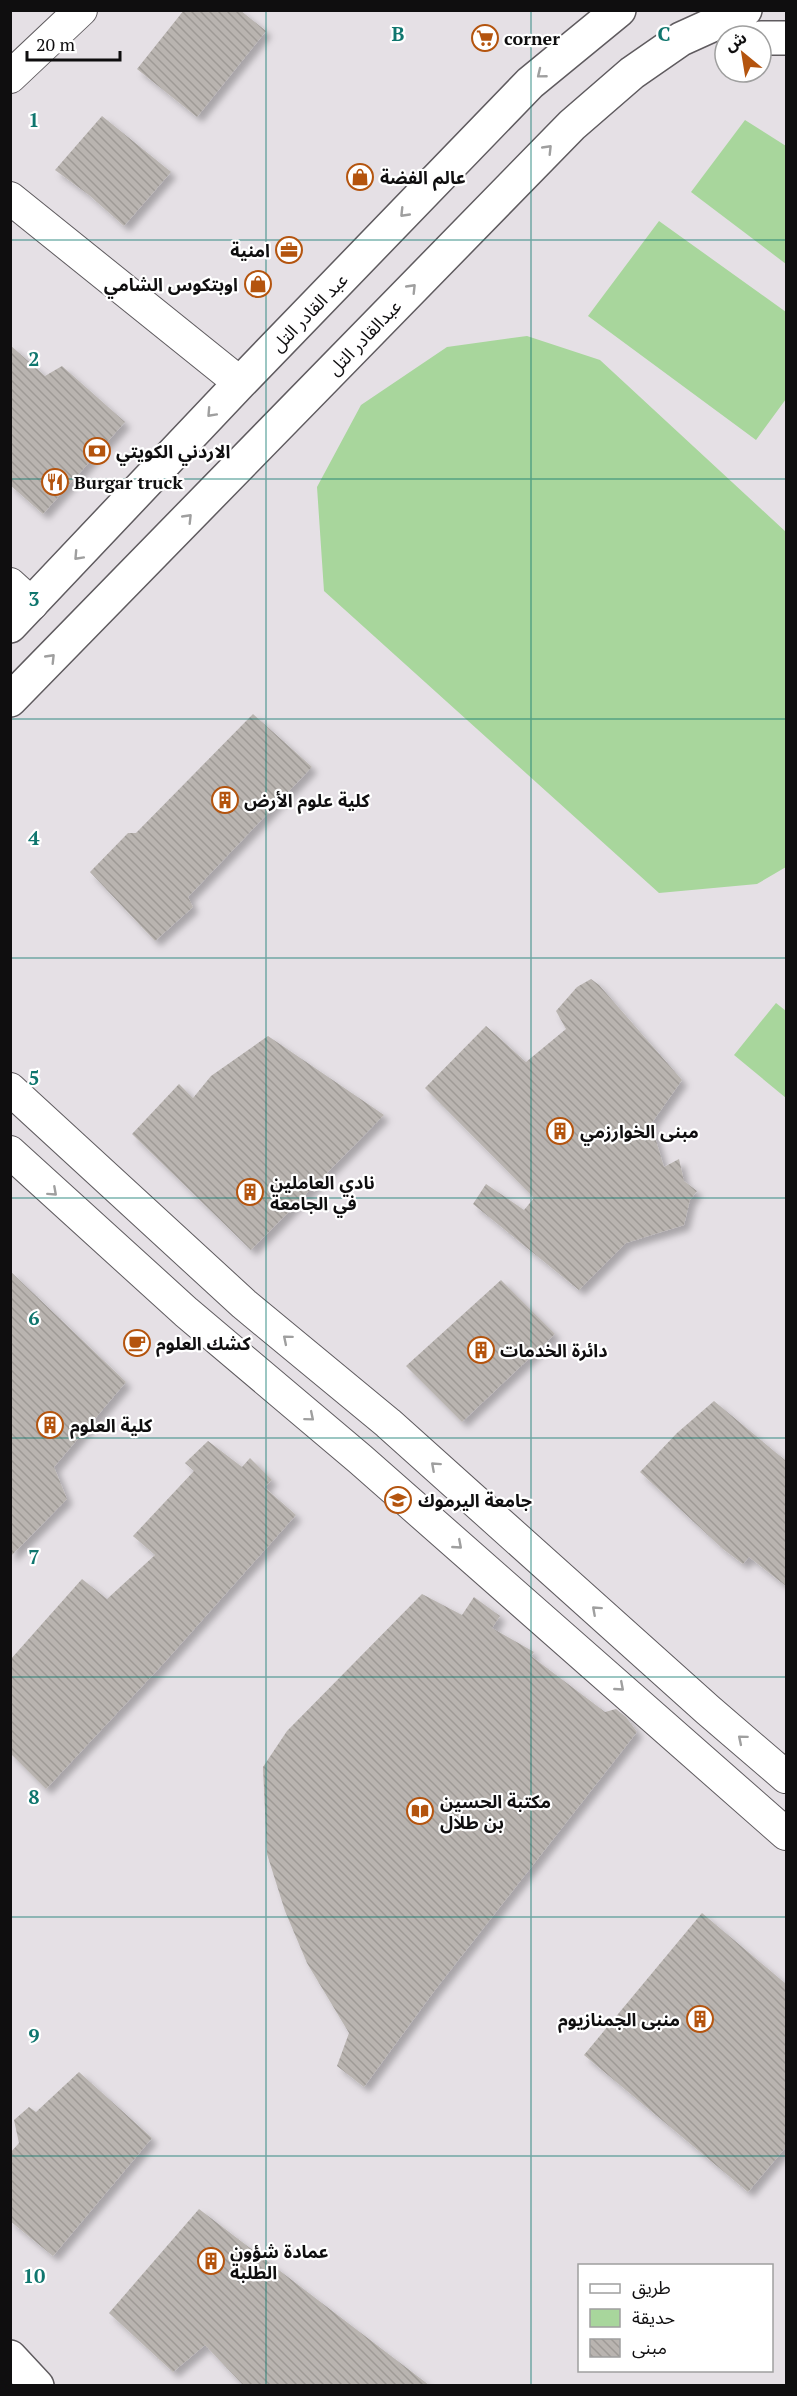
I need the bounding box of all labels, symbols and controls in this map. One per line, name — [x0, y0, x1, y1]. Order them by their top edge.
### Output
text: B — [392, 20, 405, 47]
text: C — [657, 20, 671, 47]
supermarket icon: corner — [470, 23, 500, 53]
scale bar — [27, 24, 120, 62]
north arrow — [713, 24, 773, 84]
place label: corner — [504, 26, 560, 50]
text: ش — [721, 26, 751, 56]
text: 20 m — [36, 32, 76, 56]
one-way arrow — [537, 66, 548, 77]
text: 1 — [28, 106, 40, 133]
one-way arrow — [541, 145, 552, 155]
shop icon: عالم الفضة — [345, 162, 375, 192]
place label: عالم الفضة — [380, 165, 466, 191]
one-way arrow — [401, 205, 412, 216]
office icon: امنية — [274, 235, 304, 265]
place label: امنية — [230, 238, 270, 262]
street label: عبد القادر التل — [265, 267, 353, 357]
shop icon: اوبتكوس الشامي — [243, 269, 273, 299]
place label: اوبتكوس الشامي — [104, 272, 238, 299]
one-way arrow — [404, 285, 415, 296]
street label: عبدالقادر التل — [322, 294, 406, 380]
text: 2 — [28, 345, 40, 372]
one-way arrow — [207, 407, 218, 417]
bank icon: الاردني الكويتي — [82, 436, 112, 466]
place label: الاردني الكويتي — [116, 439, 230, 466]
restaurant icon: Burgar truck — [40, 467, 70, 497]
place label: Burgar truck — [74, 470, 183, 494]
one-way arrow — [180, 515, 191, 526]
one-way arrow — [74, 549, 85, 560]
text: 3 — [28, 585, 40, 612]
one-way arrow — [44, 654, 55, 665]
building icon: كلية علوم الأرض — [210, 785, 240, 815]
place label: كلية علوم الأرض — [244, 788, 371, 814]
text: 4 — [28, 824, 40, 851]
text: 5 — [28, 1064, 40, 1091]
building icon: مبنى الخوارزمي — [545, 1116, 575, 1146]
place label: مبنى الخوارزمي — [580, 1119, 699, 1146]
place label: نادي العاملين في الجامعة — [270, 1170, 375, 1218]
building icon: نادي العاملين في الجامعة — [235, 1177, 265, 1207]
one-way arrow — [46, 1185, 57, 1196]
text: 6 — [28, 1304, 40, 1331]
cafe icon: كشك العلوم — [122, 1328, 152, 1358]
place label: كشك العلوم — [156, 1331, 251, 1357]
building icon: دائرة الخدمات — [466, 1335, 496, 1365]
one-way arrow — [283, 1336, 294, 1347]
place label: دائرة الخدمات — [500, 1338, 608, 1362]
building icon: كلية العلوم — [35, 1410, 65, 1440]
one-way arrow — [303, 1410, 314, 1421]
place label: كلية العلوم — [70, 1413, 153, 1439]
one-way arrow — [431, 1462, 442, 1473]
school or university icon: جامعة اليرموك — [383, 1485, 413, 1515]
place label: جامعة اليرموك — [418, 1488, 532, 1512]
one-way arrow — [451, 1538, 462, 1549]
text: 7 — [28, 1543, 40, 1570]
one-way arrow — [592, 1606, 603, 1617]
one-way arrow — [613, 1680, 624, 1691]
one-way arrow — [738, 1736, 749, 1747]
text: 8 — [28, 1783, 40, 1810]
place label: مكتبة الحسين بن طلال — [440, 1789, 551, 1834]
library icon: مكتبة الحسين بن طلال — [405, 1796, 435, 1826]
building icon: منبى الجمنازيوم — [685, 2004, 715, 2034]
place label: منبى الجمنازيوم — [558, 2007, 680, 2033]
text: 9 — [28, 2022, 40, 2049]
place label: عمادة شؤون الطلبة — [230, 2239, 328, 2284]
building icon: عمادة شؤون الطلبة — [196, 2246, 226, 2276]
text: 10 — [23, 2262, 45, 2289]
legend — [578, 2264, 773, 2372]
text: طريق — [632, 2275, 671, 2299]
text: حديقة — [632, 2305, 675, 2329]
text: مبنى — [632, 2335, 667, 2359]

